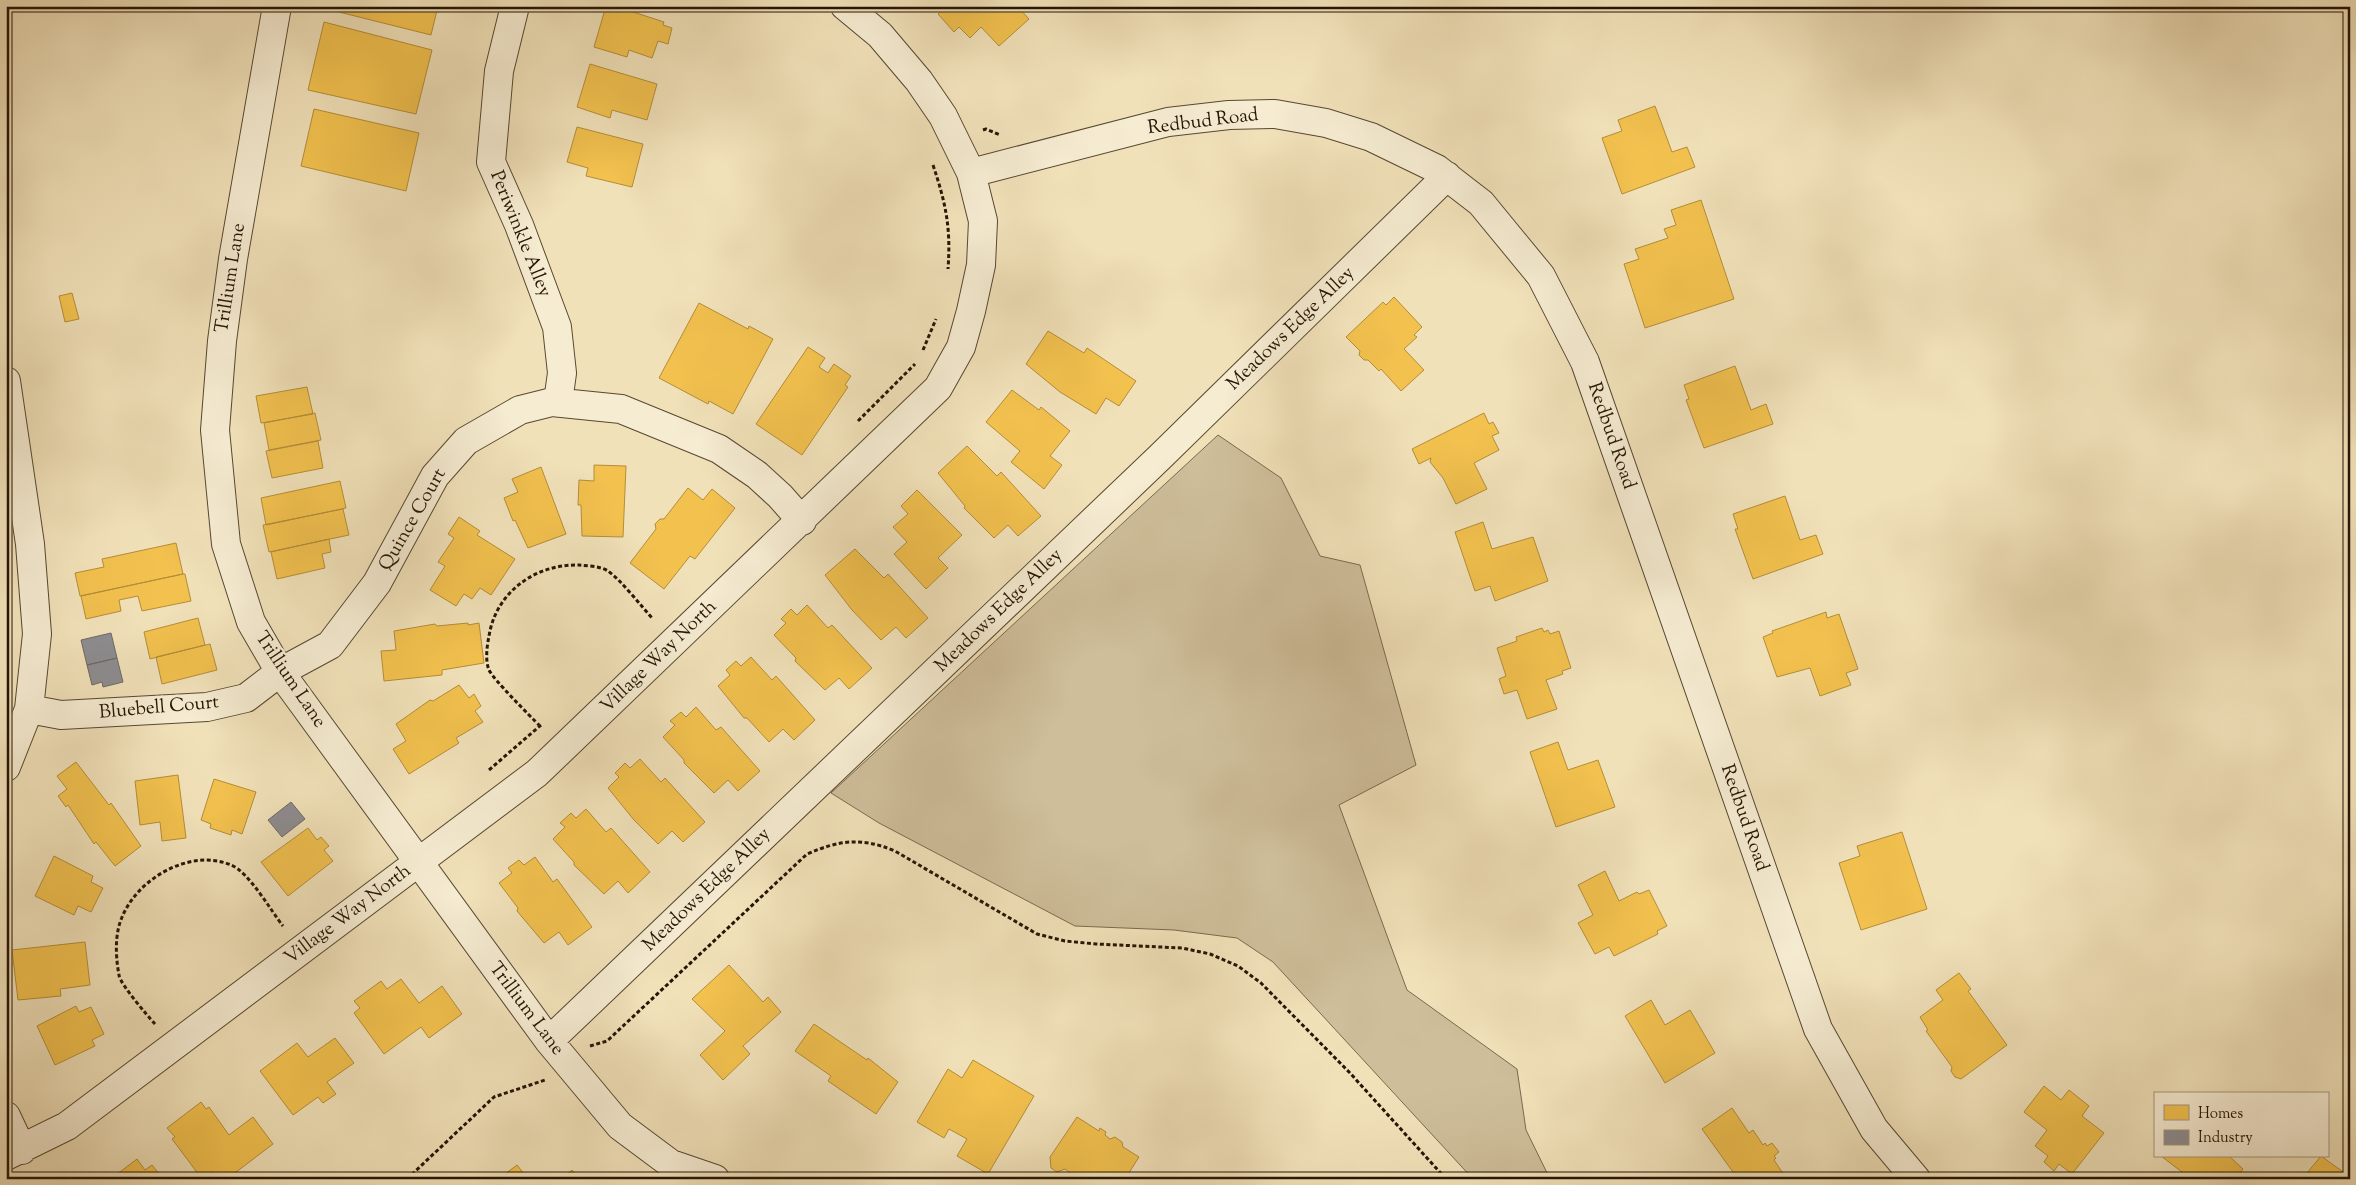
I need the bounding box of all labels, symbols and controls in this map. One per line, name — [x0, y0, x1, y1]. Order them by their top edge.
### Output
street label: Redbud Road — [1146, 102, 1260, 142]
street label: Periwinkle Alley — [482, 167, 558, 302]
street label: Trillium Lane — [209, 221, 253, 335]
street label: Meadows Edge Alley — [1221, 260, 1361, 397]
street label: Redbud Road — [1580, 379, 1642, 493]
street label: Quince Court — [373, 463, 454, 576]
street label: Meadows Edge Alley — [929, 542, 1069, 679]
street label: Village Way North — [595, 594, 723, 720]
street label: Trillium Lane — [248, 626, 332, 734]
street label: Bluebell Court — [98, 689, 221, 727]
street label: Redbud Road — [1713, 761, 1775, 875]
street label: Meadows Edge Alley — [637, 821, 777, 958]
street label: Village Way North — [279, 858, 417, 972]
street label: Trillium Lane — [482, 957, 570, 1062]
legend — [2154, 1092, 2328, 1158]
text: Homes — [2198, 1104, 2243, 1125]
text: Industry — [2198, 1128, 2253, 1149]

